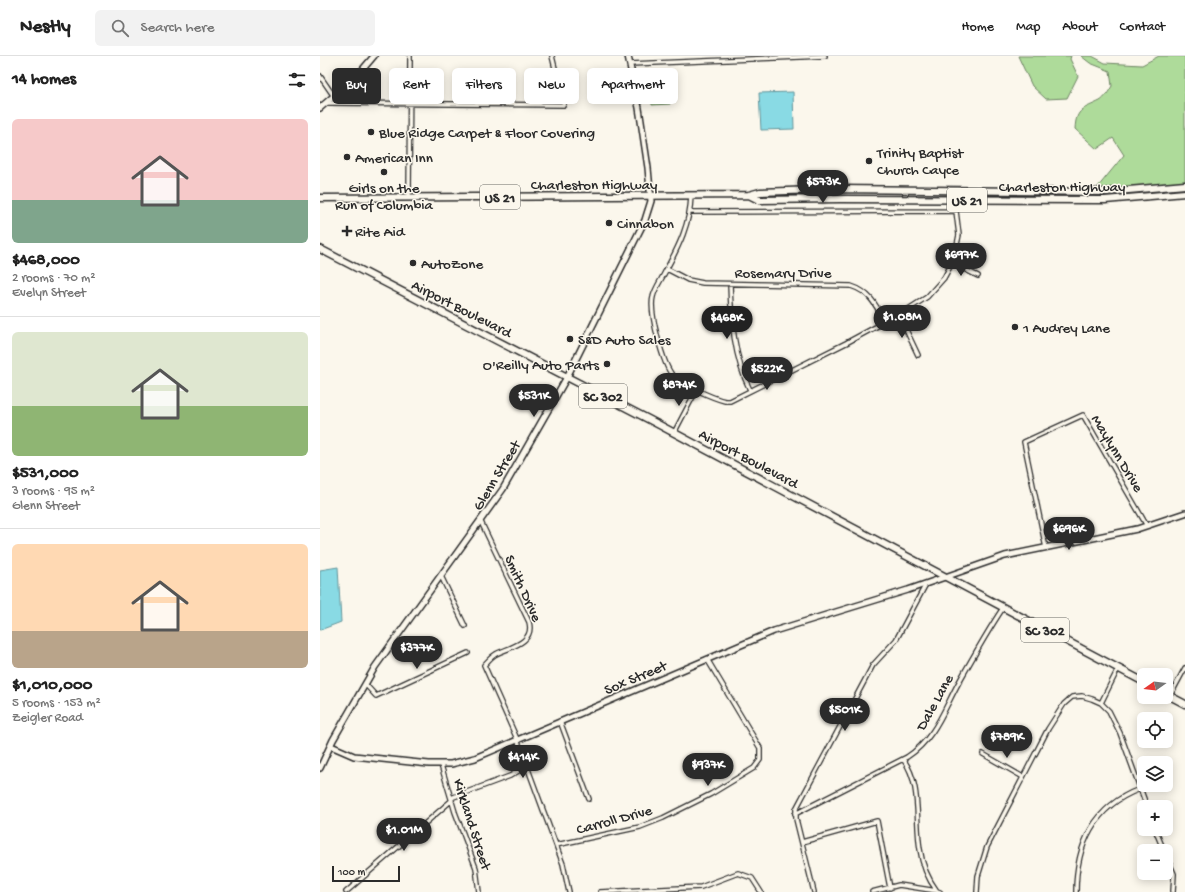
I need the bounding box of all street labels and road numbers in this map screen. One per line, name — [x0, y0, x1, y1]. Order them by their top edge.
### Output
street label: Charleston Highway — [531, 177, 658, 195]
street label: Charleston Highway — [999, 179, 1126, 197]
road number: US 21 — [480, 185, 520, 209]
road number: US 21 — [947, 188, 987, 212]
street label: Rosemary Drive — [735, 265, 832, 283]
street label: Airport Boulevard — [408, 277, 515, 343]
road number: SC 302 — [579, 384, 627, 408]
street label: Maylynn Drive — [1086, 412, 1147, 496]
street label: Airport Boulevard — [695, 426, 802, 494]
street label: Glenn Street — [470, 436, 527, 514]
street label: Smith Drive — [499, 553, 545, 625]
road number: SC 302 — [1021, 618, 1069, 642]
street label: Sox Street — [602, 657, 671, 700]
street label: Dale Lane — [913, 672, 959, 735]
street label: Kirkland Street — [448, 777, 495, 874]
street label: Carroll Drive — [575, 802, 655, 840]

